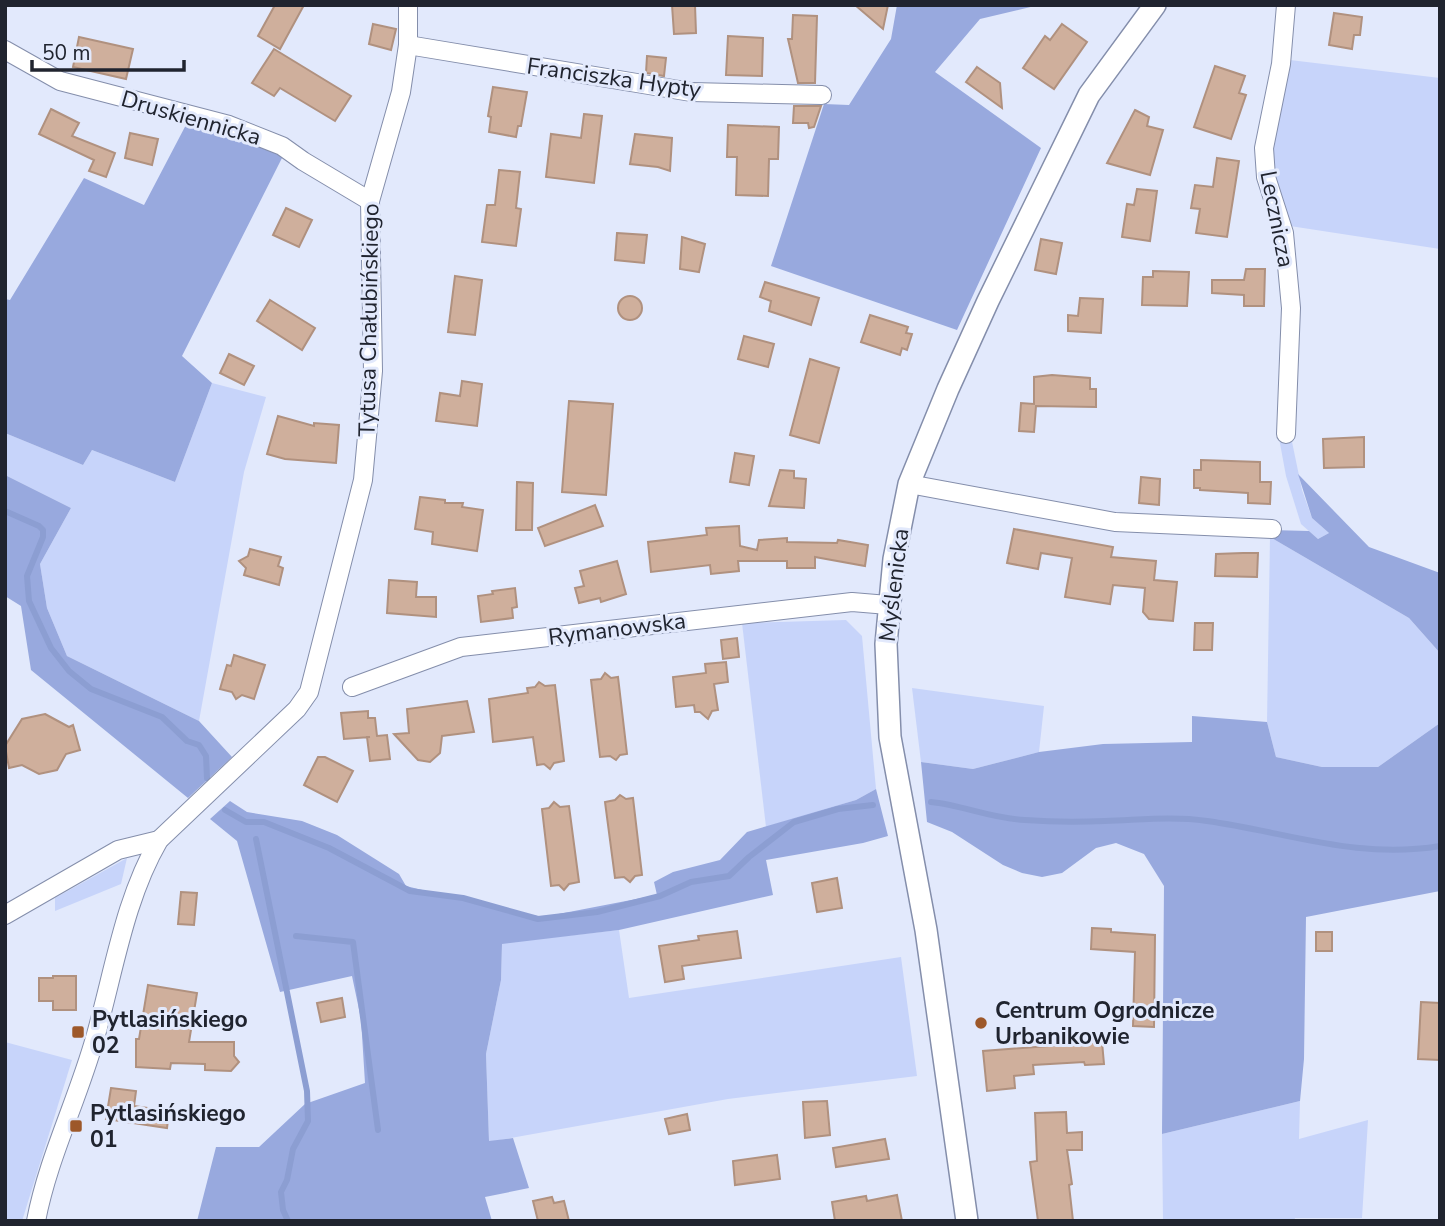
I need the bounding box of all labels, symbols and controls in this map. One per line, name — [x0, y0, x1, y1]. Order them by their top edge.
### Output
scale bar — [32, 28, 184, 72]
text: 50 m — [42, 39, 91, 67]
street label: Franciszka Hypty — [525, 50, 703, 106]
street label: Druskiennicka — [118, 83, 264, 153]
street label: Lecznicza — [1252, 168, 1302, 270]
street label: Tytusa Chałubińskiego — [351, 203, 387, 437]
street label: Myślenicka — [872, 527, 916, 643]
street label: Rymanowska — [546, 605, 688, 653]
place label: Centrum Ogrodnicze Urbanikowie — [995, 995, 1214, 1052]
place label: Pytlasińskiego 02 — [92, 1004, 248, 1061]
marker: Centrum Ogrodnicze Urbanikowie — [973, 1015, 989, 1031]
marker: Pytlasińskiego 02 — [70, 1024, 86, 1040]
place label: Pytlasińskiego 01 — [90, 1098, 246, 1155]
marker: Pytlasińskiego 01 — [68, 1118, 84, 1134]

